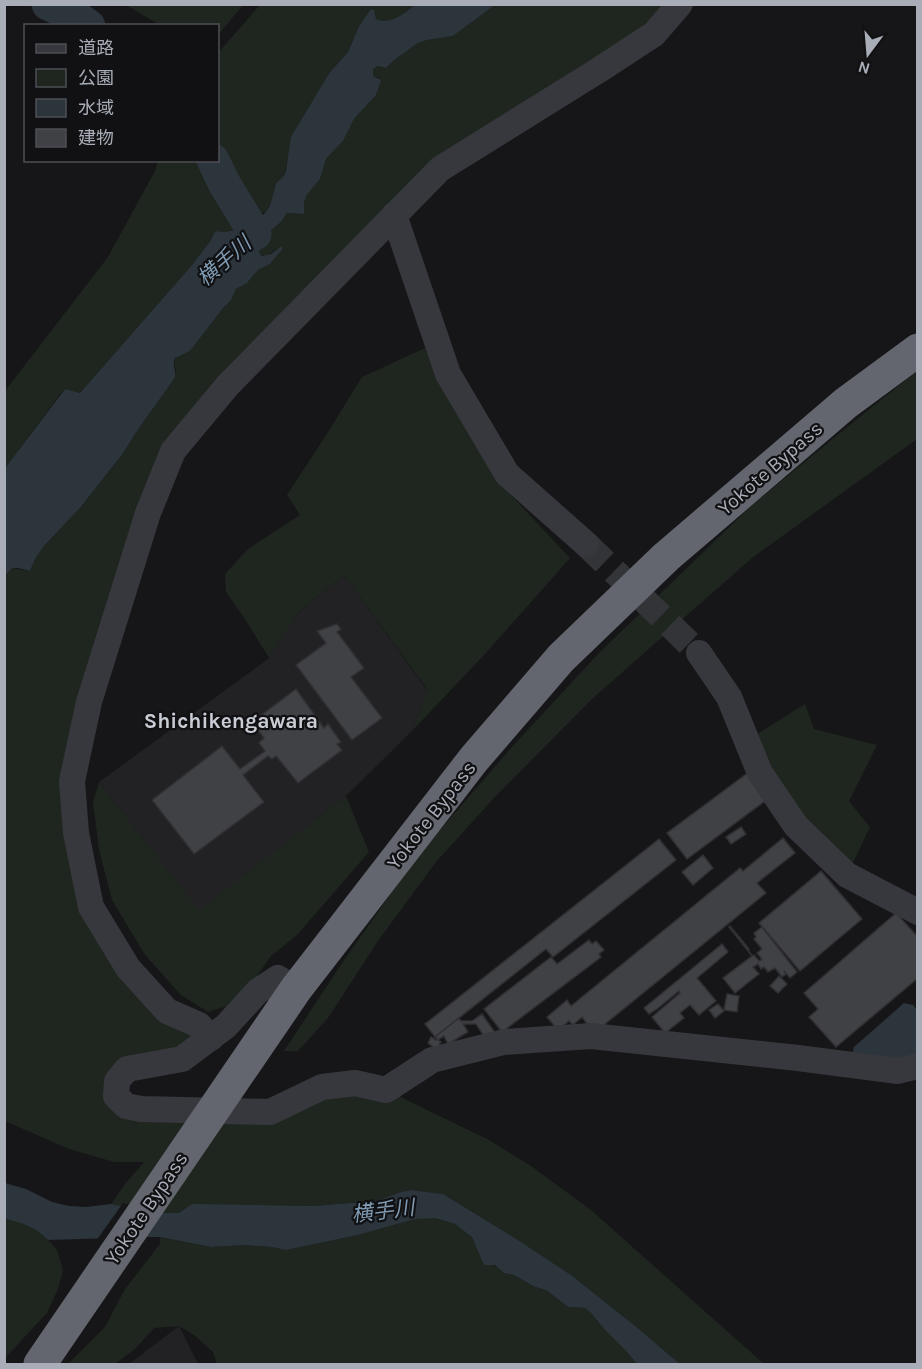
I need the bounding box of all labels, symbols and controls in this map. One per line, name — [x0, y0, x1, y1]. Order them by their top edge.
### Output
legend — [24, 24, 219, 162]
north arrow — [838, 24, 898, 84]
text: 道路 — [78, 37, 114, 59]
text: N — [856, 57, 872, 79]
text: 公園 — [78, 67, 114, 89]
text: 水域 — [78, 97, 114, 119]
text: 建物 — [78, 127, 114, 149]
water label: 横手川 — [192, 230, 257, 291]
street label: Yokote Bypass — [713, 417, 827, 520]
district label: Shichikengawara — [144, 709, 318, 733]
street label: Yokote Bypass — [382, 757, 481, 874]
street label: Yokote Bypass — [100, 1148, 193, 1269]
water label: 横手川 — [350, 1195, 418, 1227]

